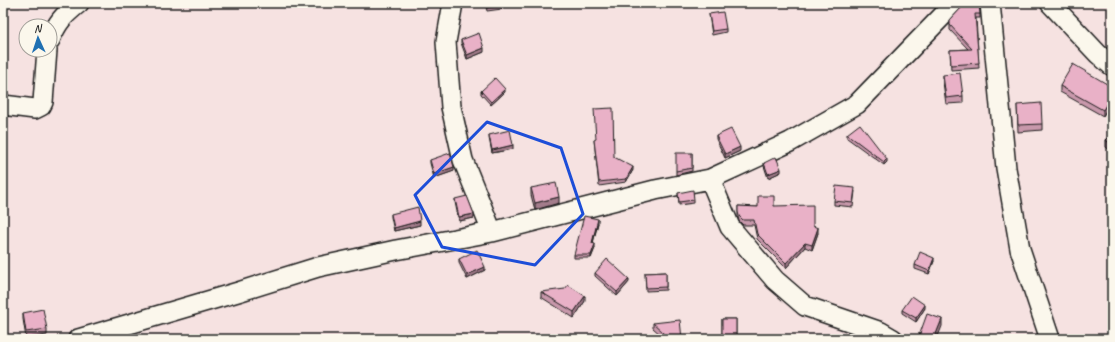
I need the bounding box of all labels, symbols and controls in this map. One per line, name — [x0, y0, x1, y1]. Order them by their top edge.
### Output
north arrow — [18, 18, 58, 58]
text: N — [34, 21, 43, 35]

